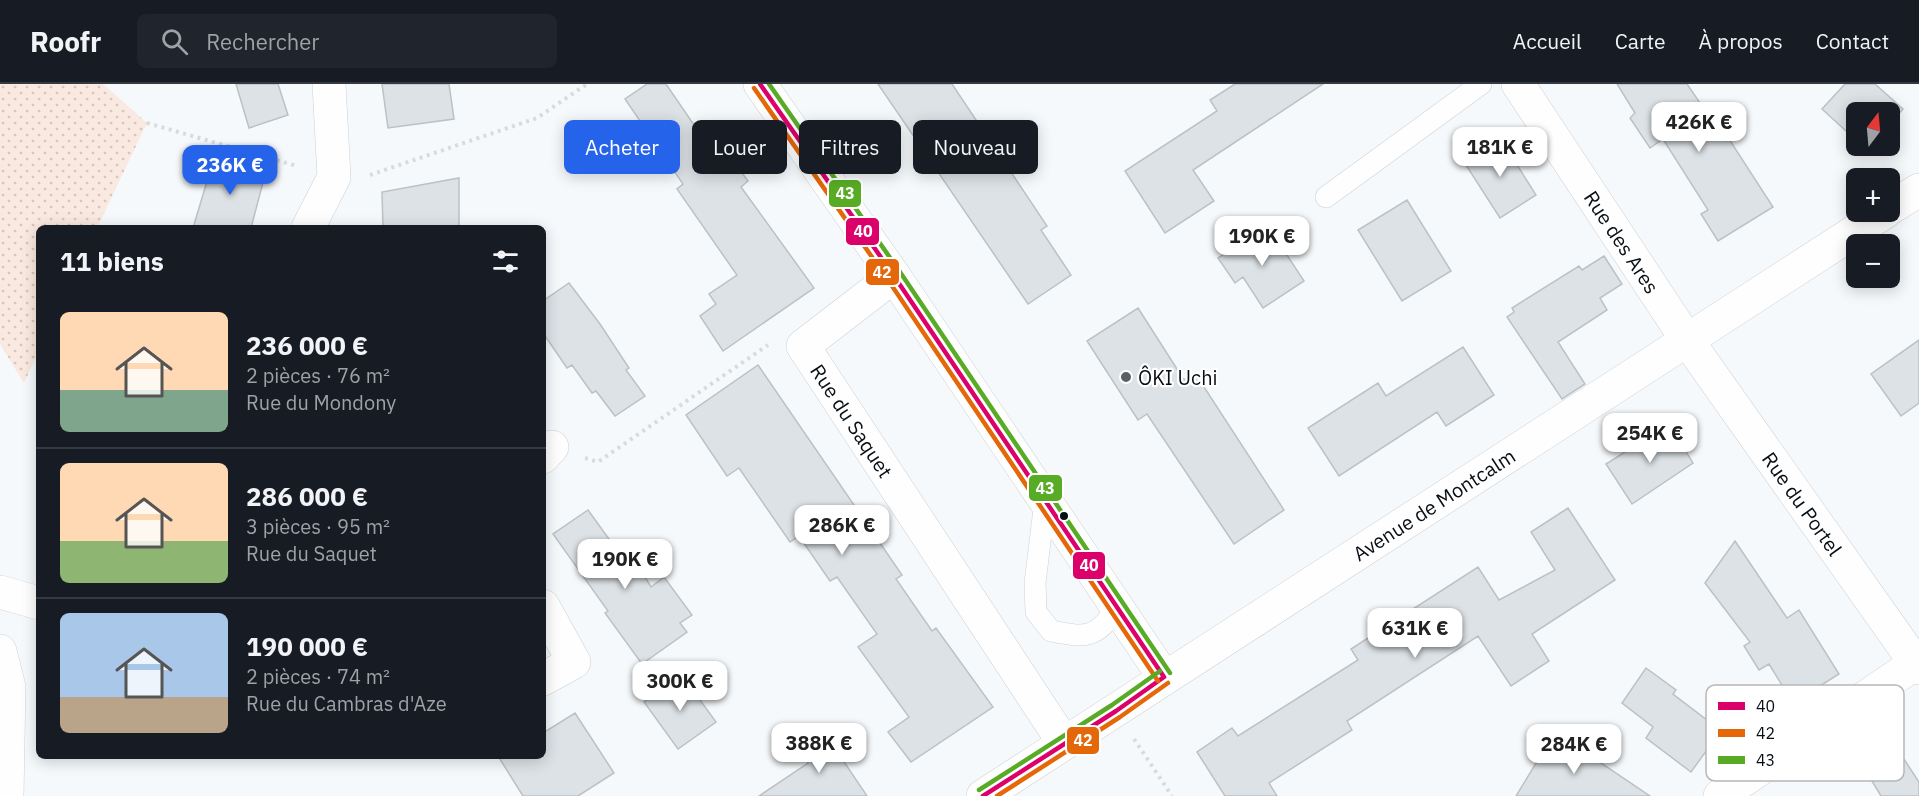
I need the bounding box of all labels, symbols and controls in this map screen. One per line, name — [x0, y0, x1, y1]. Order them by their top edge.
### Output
search box — [137, 14, 557, 68]
text: Roofr — [30, 23, 101, 60]
icon: search — [158, 25, 191, 58]
text: Rechercher — [206, 27, 319, 56]
text: Accueil — [1513, 27, 1582, 55]
text: Carte — [1615, 27, 1666, 55]
text: À propos — [1699, 27, 1783, 55]
text: Contact — [1816, 27, 1889, 55]
pin: 426K € — [1650, 102, 1748, 153]
north arrow — [1846, 102, 1900, 156]
map controls — [1846, 102, 1900, 288]
text: 426K € — [1665, 108, 1733, 135]
chip: Acheter — [564, 120, 680, 174]
chip: Louer — [692, 120, 787, 174]
chip: Filtres — [799, 120, 901, 174]
chip: Nouveau — [913, 120, 1038, 174]
pin: 181K € — [1451, 127, 1549, 178]
text: 181K € — [1466, 133, 1534, 160]
pin: 236K € — [181, 145, 279, 196]
text: 236K € — [196, 151, 264, 178]
button: + — [1846, 168, 1900, 222]
line badge: 43 — [828, 179, 862, 208]
text: 43 — [835, 183, 855, 203]
street label: Rue des Ares — [1578, 185, 1666, 298]
pin: 190K € — [1213, 216, 1311, 267]
line badge: 40 — [845, 217, 880, 246]
text: 40 — [853, 221, 873, 241]
text: 190K € — [1228, 222, 1296, 249]
button: − — [1846, 234, 1900, 288]
text: 11 biens — [60, 244, 164, 278]
icon: filters — [489, 245, 522, 278]
line badge: 42 — [865, 258, 900, 286]
text: 42 — [872, 262, 892, 282]
text: 236 000 € — [246, 328, 368, 362]
icon: home — [108, 336, 180, 408]
street label: Rue du Saquet — [805, 358, 899, 483]
text: 2 pièces · 76 m² — [246, 362, 390, 389]
place label: ÔKI Uchi — [1138, 364, 1218, 391]
marker: ÔKI Uchi — [1119, 370, 1133, 384]
text: Rue du Mondony — [246, 389, 396, 416]
pin: 254K € — [1601, 413, 1699, 464]
text: 254K € — [1616, 419, 1684, 446]
street label: Avenue de Montcalm — [1347, 442, 1520, 567]
street label: Rue du Portel — [1757, 446, 1849, 561]
line badge: 43 — [1028, 474, 1063, 502]
text: 43 — [1035, 478, 1055, 498]
text: 286 000 € — [246, 479, 368, 513]
icon: home — [108, 487, 180, 559]
pin: 286K € — [793, 505, 891, 556]
unlabelled marker — [1058, 510, 1070, 522]
text: 286K € — [808, 511, 876, 538]
text: 3 pièces · 95 m² — [246, 513, 390, 540]
pin: 190K € — [576, 539, 674, 590]
text: Rue du Saquet — [246, 540, 377, 567]
text: 190K € — [591, 545, 659, 572]
line badge: 40 — [1072, 551, 1106, 580]
text: 40 — [1079, 555, 1099, 575]
pin: 631K € — [1366, 608, 1464, 659]
text: 631K € — [1381, 614, 1449, 641]
text: 190 000 € — [246, 629, 368, 663]
icon: home — [108, 637, 180, 709]
pin: 300K € — [631, 661, 729, 712]
text: 2 pièces · 74 m² — [246, 663, 390, 690]
text: 300K € — [646, 667, 714, 694]
legend — [1706, 685, 1904, 781]
text: Rue du Cambras d'Aze — [246, 690, 447, 717]
text: 40 — [1756, 696, 1775, 716]
pin: 388K € — [770, 723, 868, 774]
text: 42 — [1756, 723, 1775, 743]
pin: 284K € — [1525, 724, 1623, 775]
line badge: 42 — [1066, 726, 1100, 755]
text: 388K € — [785, 729, 853, 756]
text: 42 — [1073, 730, 1093, 750]
text: 284K € — [1540, 730, 1608, 757]
text: 43 — [1756, 750, 1775, 770]

